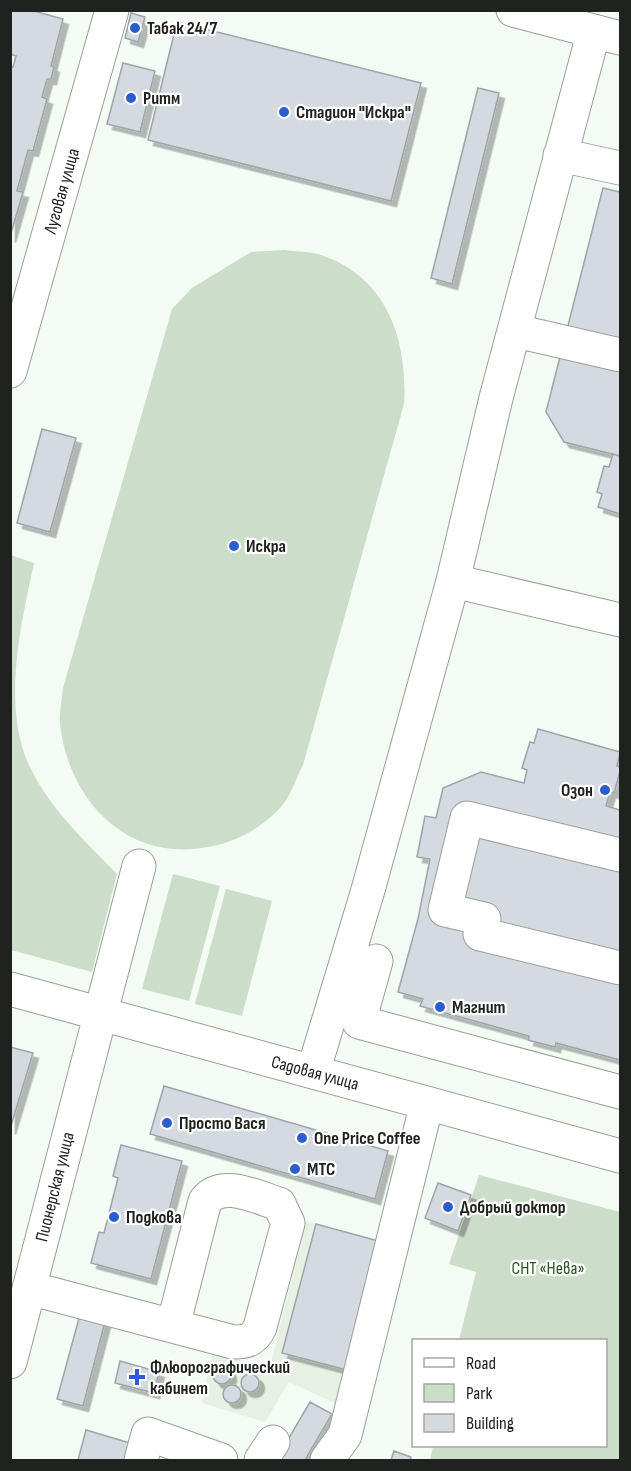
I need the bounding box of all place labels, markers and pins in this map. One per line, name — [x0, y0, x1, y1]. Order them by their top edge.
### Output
place label: Табак 24/7 — [147, 18, 218, 39]
marker: Табак 24/7 — [128, 21, 142, 35]
place label: Ритм — [143, 88, 180, 109]
marker: Ритм — [124, 91, 138, 105]
place label: Стадион "Искра" — [296, 102, 411, 123]
marker: Стадион "Искра" — [277, 105, 291, 119]
place label: Искра — [246, 536, 286, 557]
marker: Искра — [227, 539, 241, 553]
place label: Озон — [561, 780, 593, 801]
marker: Озон — [598, 783, 612, 797]
place label: Магнит — [452, 997, 506, 1018]
marker: Магнит — [433, 1000, 447, 1014]
place label: Просто Вася — [179, 1113, 266, 1134]
marker: Просто Вася — [160, 1116, 174, 1130]
place label: One Price Coffee — [314, 1128, 421, 1149]
marker: One Price Coffee — [295, 1131, 309, 1145]
place label: МТС — [307, 1159, 335, 1180]
marker: МТС — [288, 1162, 302, 1176]
place label: Добрый доктор — [460, 1197, 566, 1218]
marker: Добрый доктор — [441, 1200, 455, 1214]
place label: Подкова — [126, 1207, 182, 1228]
marker: Подкова — [107, 1210, 121, 1224]
place label: Флюорографический кабинет — [150, 1357, 290, 1399]
marker: Флюорографический кабинет — [128, 1368, 146, 1386]

